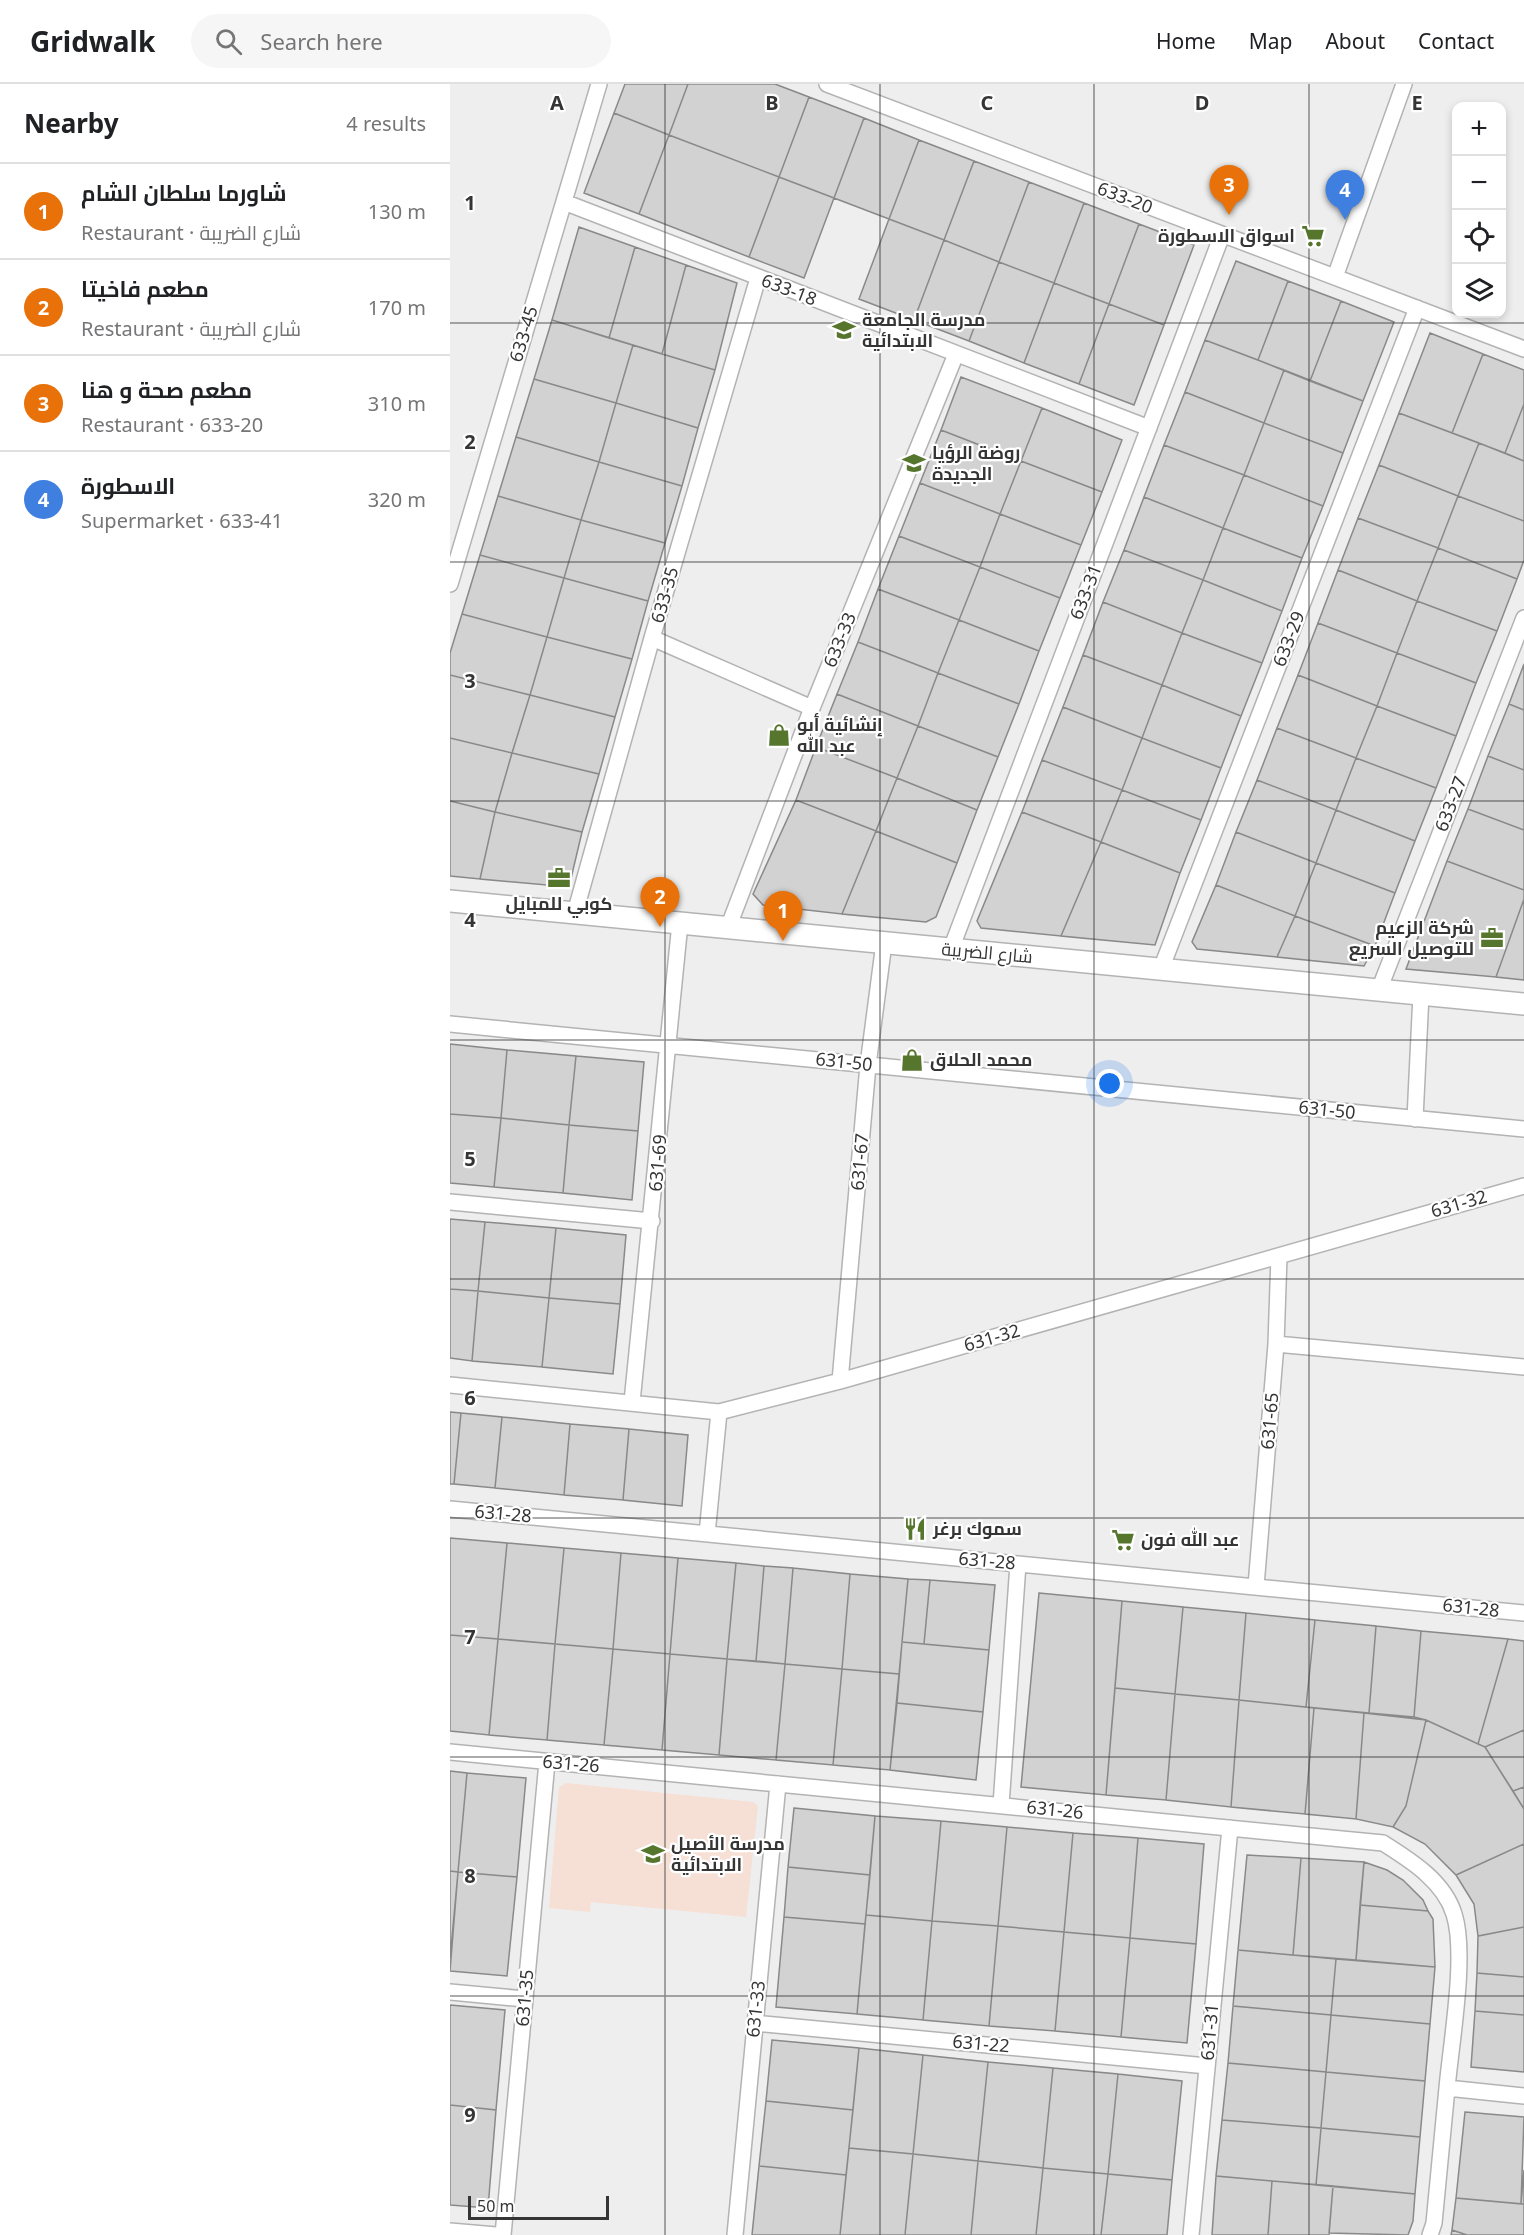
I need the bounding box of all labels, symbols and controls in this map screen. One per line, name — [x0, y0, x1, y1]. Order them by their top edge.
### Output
search box — [191, 14, 611, 68]
text: Gridwalk — [30, 22, 155, 60]
icon: search — [212, 25, 245, 58]
text: Search here — [260, 26, 383, 56]
text: Home — [1156, 27, 1216, 55]
text: Map — [1249, 27, 1292, 55]
text: About — [1325, 27, 1385, 55]
text: Contact — [1418, 27, 1494, 55]
text: A — [550, 89, 564, 116]
text: B — [765, 89, 779, 116]
text: C — [981, 89, 994, 116]
text: D — [1195, 89, 1209, 116]
text: E — [1411, 89, 1423, 116]
map controls — [1452, 102, 1506, 318]
button: + — [1452, 102, 1506, 156]
text: Nearby — [24, 105, 119, 141]
text: 4 results — [346, 110, 426, 137]
button: − — [1452, 156, 1506, 210]
pin: 3 — [1210, 166, 1248, 215]
pin: 4 — [1326, 170, 1364, 220]
street label: 633-20 — [1094, 176, 1156, 219]
text: شاورما سلطان الشام — [81, 177, 287, 207]
text: 1 — [464, 189, 476, 216]
text: 1 — [38, 198, 49, 225]
text: 130 m — [368, 198, 426, 225]
button: locate — [1452, 210, 1506, 264]
text: Restaurant · شارع الضريبة — [81, 219, 301, 246]
place label: اسواق الاسطورة — [1158, 223, 1295, 247]
supermarket icon: اسواق الاسطورة — [1300, 223, 1326, 249]
button: layers — [1452, 264, 1506, 318]
street label: 633-18 — [758, 268, 820, 311]
text: مطعم فاخيتا — [81, 273, 209, 303]
text: 2 — [38, 294, 49, 321]
text: 170 m — [368, 294, 426, 321]
street label: 633-45 — [503, 303, 543, 365]
place label: مدرسة الجامعة الابتدائية — [862, 307, 986, 352]
text: Restaurant · شارع الضريبة — [81, 315, 301, 342]
school or university icon: مدرسة الجامعة الابتدائية — [831, 317, 857, 343]
text: مطعم صحة و هنا — [81, 374, 252, 404]
text: 3 — [38, 390, 49, 417]
text: 310 m — [368, 390, 426, 417]
text: Restaurant · 633-20 — [81, 411, 263, 438]
text: 2 — [464, 428, 476, 455]
place label: روضة الرؤيا الجديدة — [932, 440, 1020, 485]
school or university icon: روضة الرؤيا الجديدة — [901, 450, 927, 476]
text: الاسطورة — [81, 470, 175, 500]
text: 4 — [38, 486, 49, 513]
text: 320 m — [368, 486, 426, 513]
text: Supermarket · 633-41 — [81, 507, 283, 534]
street label: 633-31 — [1064, 561, 1107, 623]
street label: 633-35 — [645, 564, 683, 626]
street label: 633-29 — [1267, 608, 1310, 670]
street label: 633-33 — [817, 609, 861, 671]
text: 3 — [464, 667, 476, 694]
place label: إنشائية أبو عبد الله — [797, 712, 883, 757]
shop icon: إنشائية أبو عبد الله — [766, 722, 792, 748]
street label: 633-27 — [1429, 773, 1472, 835]
office icon: كوبي للمبايل — [546, 865, 572, 891]
pin: 2 — [640, 878, 680, 927]
place label: كوبي للمبايل — [506, 891, 612, 919]
pin: 1 — [764, 892, 802, 941]
text: 4 — [464, 906, 476, 933]
place label: شركة الزعيم للتوصيل السريع — [1349, 915, 1474, 961]
office icon: شركة الزعيم للتوصيل السريع — [1479, 925, 1505, 951]
street label: شارع الضريبة — [940, 936, 1034, 969]
street label: 631-50 — [814, 1046, 874, 1076]
shop icon: محمد الحلاق — [899, 1047, 925, 1073]
place label: محمد الحلاق — [930, 1047, 1032, 1071]
your location — [1095, 1069, 1124, 1098]
street label: 631-50 — [1297, 1094, 1357, 1124]
street label: 631-67 — [845, 1132, 873, 1191]
street label: 631-69 — [643, 1133, 671, 1192]
text: 5 — [464, 1145, 476, 1172]
street label: 631-32 — [1428, 1184, 1490, 1222]
street label: 631-32 — [961, 1318, 1023, 1356]
text: 6 — [464, 1384, 476, 1411]
street label: 631-65 — [1255, 1391, 1283, 1450]
street label: 631-28 — [474, 1499, 533, 1527]
restaurant icon: سموك برغر — [902, 1516, 928, 1542]
place label: سموك برغر — [932, 1516, 1022, 1540]
supermarket icon: عبد الله فون — [1110, 1527, 1136, 1553]
place label: عبد الله فون — [1141, 1527, 1239, 1551]
street label: 631-28 — [958, 1546, 1017, 1574]
street label: 631-28 — [1441, 1592, 1501, 1622]
text: 7 — [464, 1623, 476, 1650]
street label: 631-26 — [542, 1749, 601, 1777]
street label: 631-26 — [1025, 1794, 1085, 1824]
place label: مدرسة الأصيل الابتدائية — [671, 1831, 785, 1876]
school or university icon: مدرسة الأصيل الابتدائية — [640, 1841, 666, 1867]
text: 8 — [464, 1862, 476, 1889]
street label: 631-35 — [510, 1968, 538, 2027]
street label: 631-33 — [740, 1979, 770, 2039]
street label: 631-31 — [1195, 2002, 1223, 2061]
street label: 631-22 — [952, 2029, 1011, 2057]
text: 9 — [464, 2101, 476, 2128]
scale bar — [468, 2193, 609, 2220]
text: 50 m — [477, 2195, 514, 2217]

